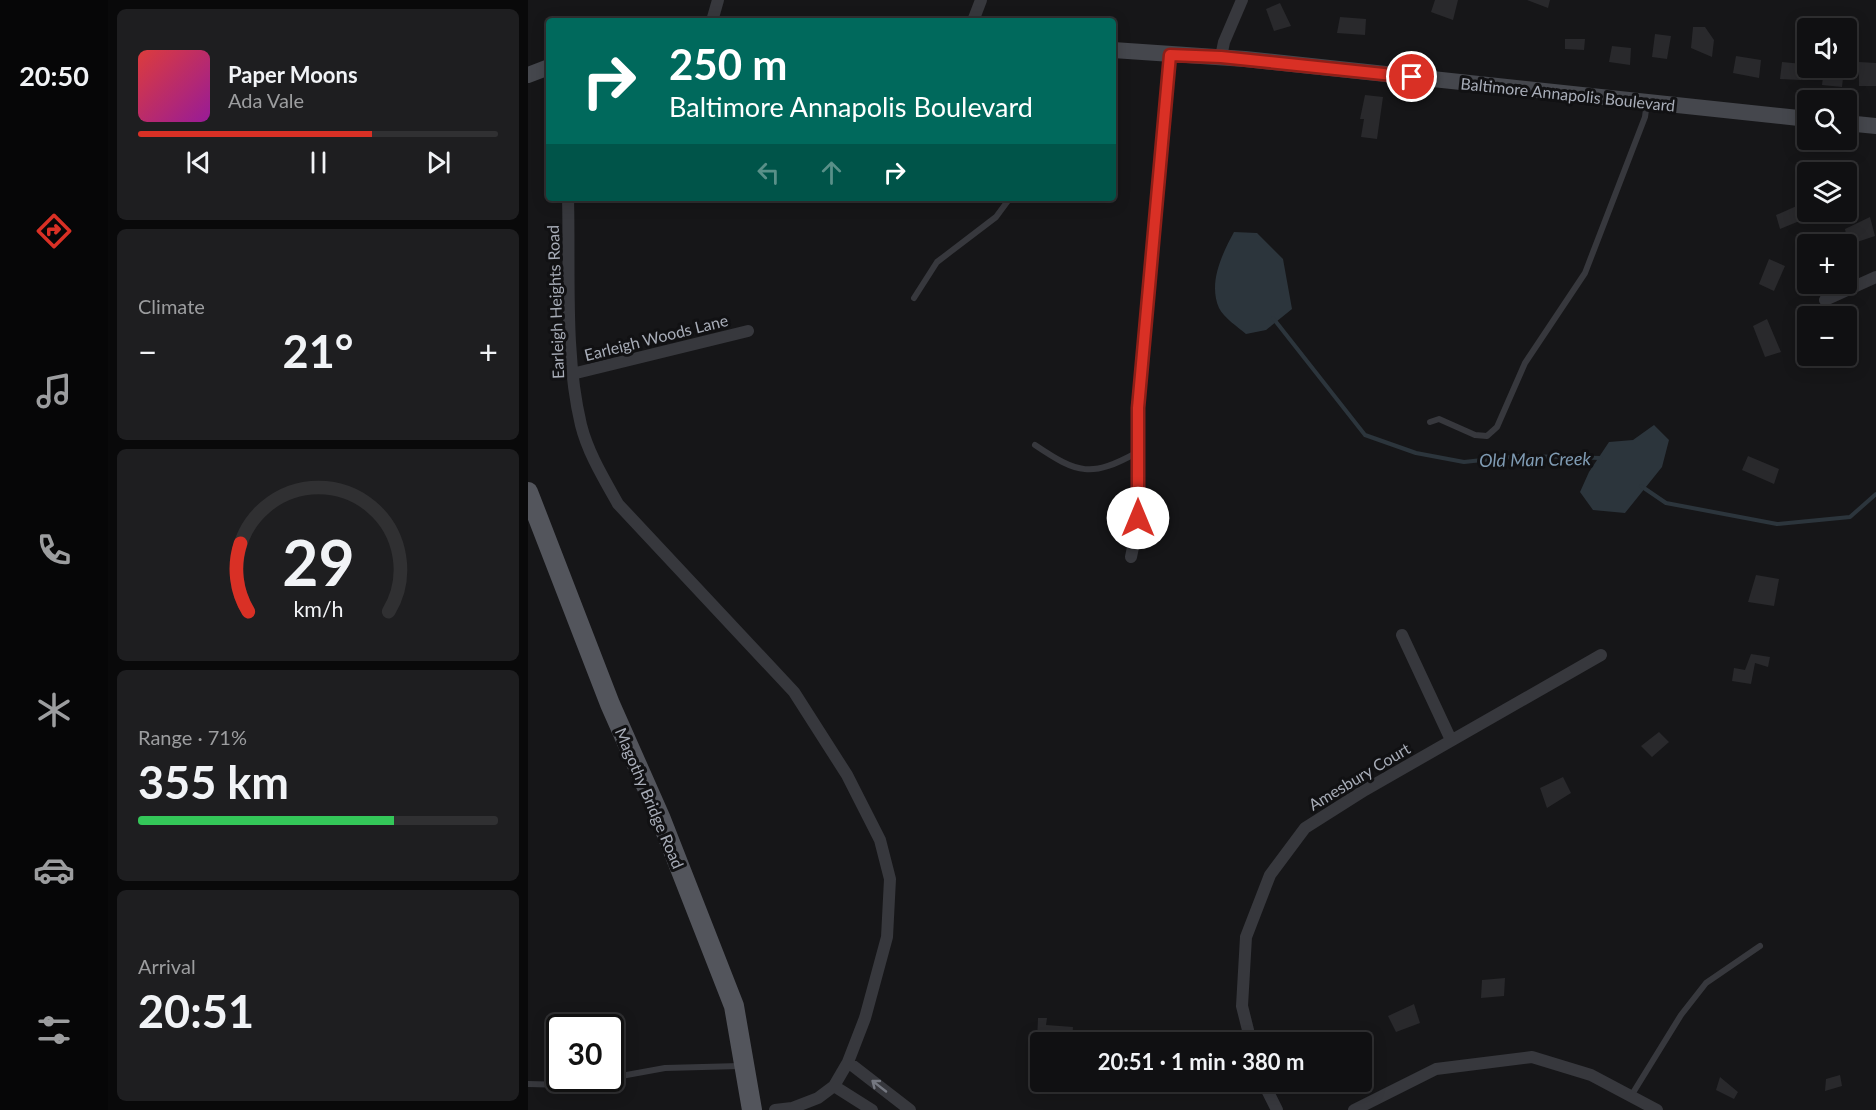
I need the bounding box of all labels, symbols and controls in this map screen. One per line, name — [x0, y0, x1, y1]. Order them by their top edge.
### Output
map controls — [1797, 18, 1857, 366]
button: sound — [1797, 18, 1857, 78]
text: 250 m — [669, 39, 787, 89]
icon: right — [570, 42, 648, 120]
pin — [1386, 51, 1437, 102]
text: 20:50 — [19, 59, 89, 92]
icon: arrive — [1395, 60, 1428, 93]
text: Paper Moons — [228, 61, 358, 88]
street label: Baltimore Annapolis Boulevard — [1460, 73, 1676, 115]
text: Ada Vale — [228, 88, 304, 112]
text: Baltimore Annapolis Boulevard — [669, 90, 1033, 123]
button: search — [1797, 90, 1857, 150]
icon: previous — [182, 146, 215, 179]
icon: pause — [302, 146, 335, 179]
icon: next — [422, 146, 455, 179]
icon: left — [752, 156, 785, 189]
icon: ahead — [815, 156, 848, 189]
icon: right — [878, 156, 911, 189]
button: layers — [1797, 162, 1857, 222]
icon: directions — [33, 210, 75, 252]
street label: Earleigh Heights Road — [543, 225, 567, 379]
button: + — [1797, 234, 1857, 294]
text: Climate — [138, 294, 205, 318]
button: − — [1797, 306, 1857, 366]
street label: Earleigh Woods Lane — [582, 310, 730, 364]
text: 21° — [283, 324, 353, 378]
text: − — [138, 331, 157, 371]
text: + — [479, 331, 498, 371]
icon: music — [33, 370, 75, 412]
water label: Old Man Creek — [1479, 447, 1592, 471]
position arrow — [1106, 486, 1170, 550]
text: 29 — [282, 524, 354, 599]
icon: phone — [33, 529, 75, 571]
text: km/h — [293, 596, 343, 622]
icon: climate — [33, 689, 75, 731]
text: Range · 71% — [138, 725, 247, 749]
street label: Magothy Bridge Road — [612, 725, 688, 871]
street label: Amesbury Court — [1305, 738, 1413, 814]
text: 355 km — [138, 755, 289, 809]
icon: car — [33, 849, 75, 891]
text: Arrival — [138, 954, 196, 978]
text: 20:51 — [138, 984, 254, 1038]
icon: filters — [33, 1009, 75, 1051]
speed limit sign: 30 — [546, 1014, 624, 1092]
text: 20:51 · 1 min · 380 m — [1098, 1048, 1304, 1075]
one-way arrow — [871, 1080, 887, 1093]

